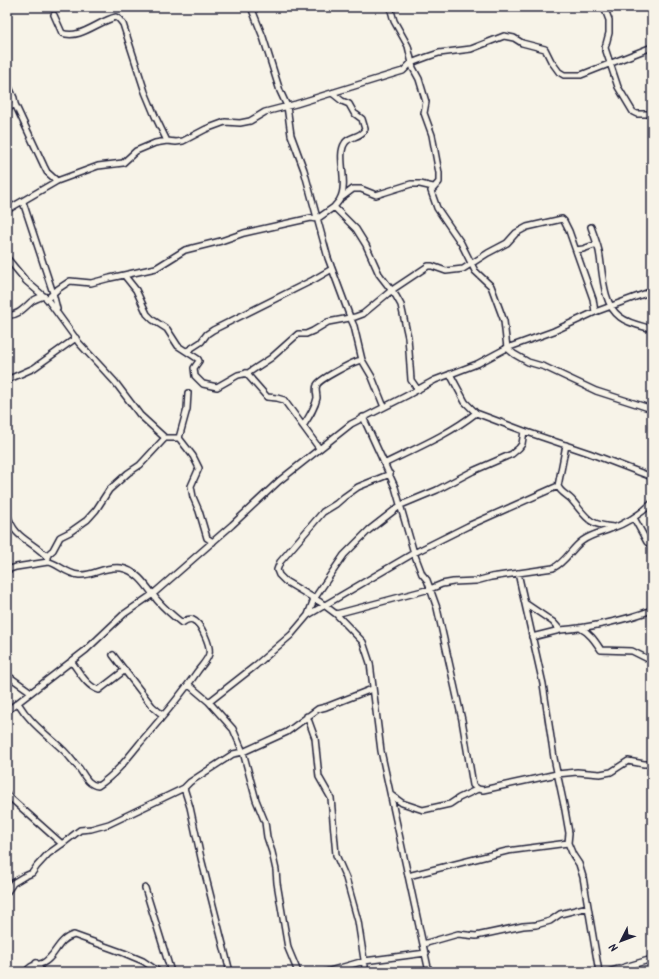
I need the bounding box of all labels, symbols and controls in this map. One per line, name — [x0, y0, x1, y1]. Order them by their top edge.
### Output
north arrow — [601, 921, 641, 961]
text: N — [605, 938, 623, 956]

